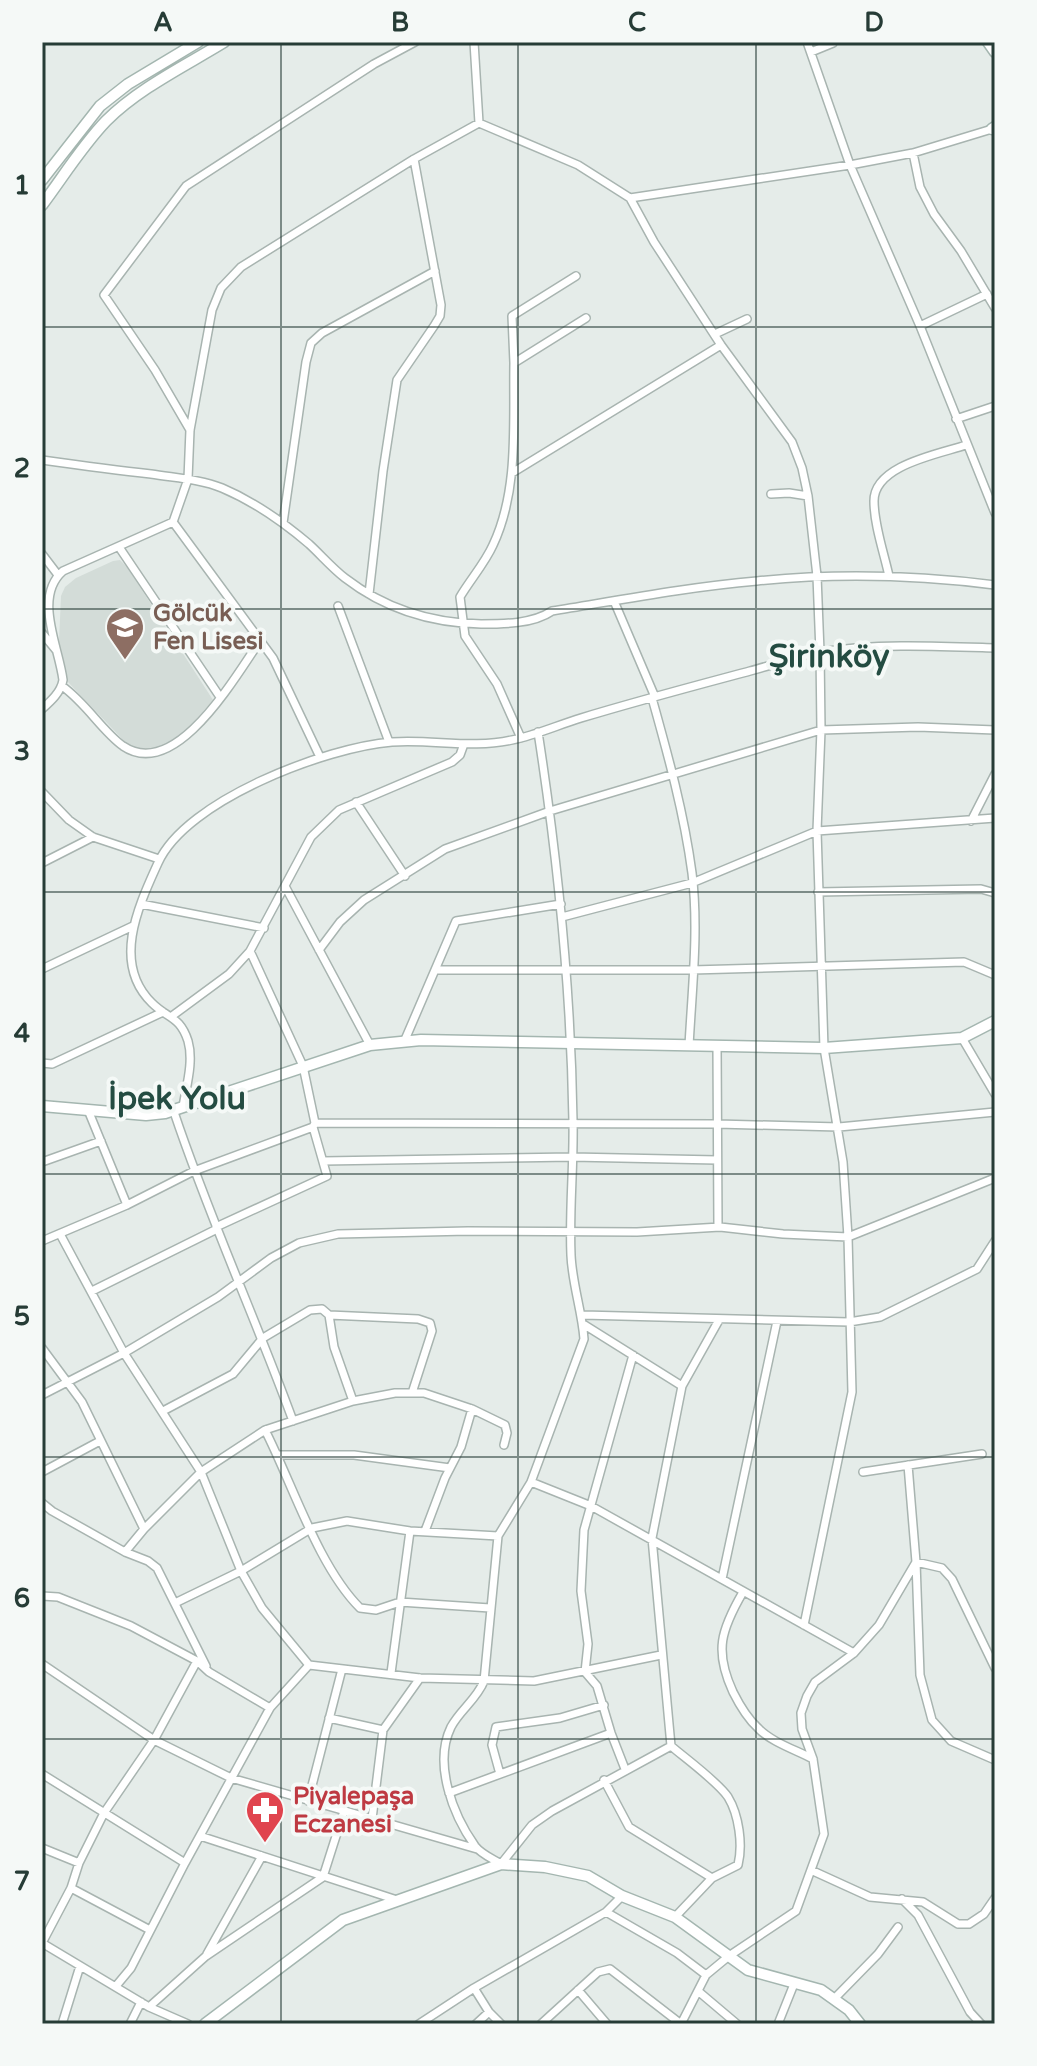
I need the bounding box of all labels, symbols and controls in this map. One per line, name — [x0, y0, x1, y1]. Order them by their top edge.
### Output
text: A — [153, 7, 173, 38]
text: B — [391, 7, 409, 38]
text: C — [628, 7, 646, 38]
text: D — [864, 7, 884, 38]
text: 1 — [14, 170, 30, 201]
text: 2 — [14, 453, 30, 484]
place label: Gölcük Fen Lisesi — [153, 599, 263, 656]
school or university icon: Gölcük Fen Lisesi — [104, 606, 146, 661]
district label: Şirinköy — [769, 638, 889, 676]
text: 3 — [14, 736, 30, 767]
text: 4 — [14, 1018, 30, 1049]
district label: İpek Yolu — [108, 1080, 246, 1118]
text: 5 — [14, 1301, 30, 1332]
text: 6 — [14, 1583, 30, 1614]
place label: Piyalepaşa Eczanesi — [293, 1782, 414, 1839]
pharmacy icon: Piyalepaşa Eczanesi — [244, 1789, 286, 1844]
text: 7 — [14, 1866, 30, 1897]

